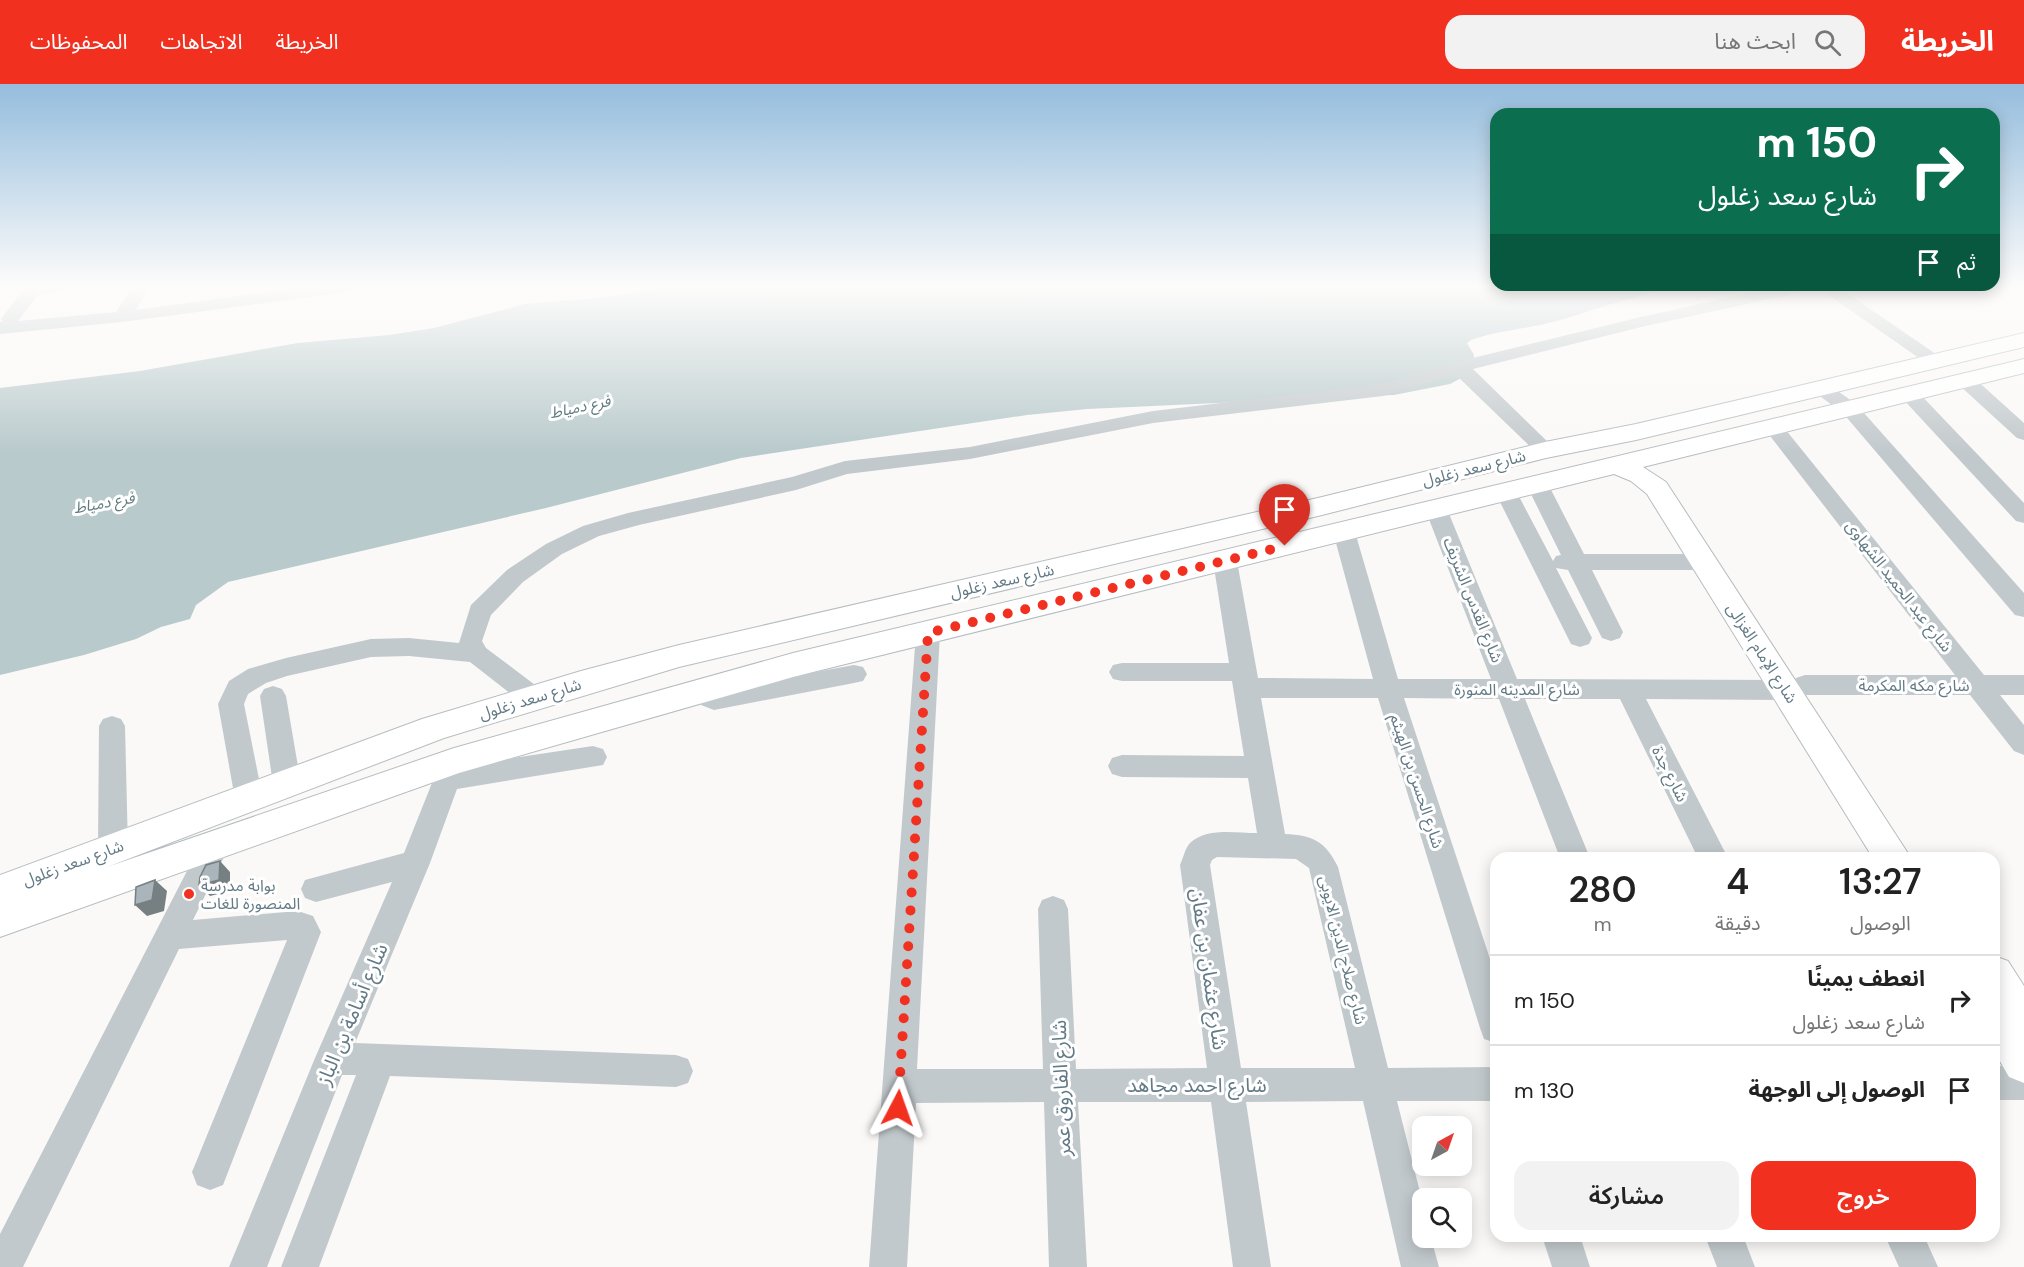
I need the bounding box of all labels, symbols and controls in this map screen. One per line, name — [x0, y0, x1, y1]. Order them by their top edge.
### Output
search box — [1445, 15, 1865, 69]
text: الخريطة — [1901, 23, 1994, 60]
icon: search — [1811, 26, 1844, 59]
text: ابحث هنا — [1714, 27, 1796, 56]
text: المحفوظات — [30, 28, 127, 56]
text: الاتجاهات — [160, 28, 242, 56]
text: الخريطة — [275, 28, 338, 56]
text: 150 m — [1757, 115, 1877, 170]
icon: right — [1898, 132, 1976, 210]
text: شارع سعد زغلول — [1698, 178, 1877, 213]
icon: arrive — [1912, 246, 1945, 279]
text: ثم — [1957, 248, 1976, 277]
water label: فرع دمياط — [548, 391, 614, 424]
street label: شارع سعد زغلول — [1420, 445, 1528, 493]
pin — [1259, 484, 1310, 546]
water label: فرع دمياط — [72, 488, 137, 519]
icon: arrive — [1268, 493, 1301, 526]
street label: شارع عبد الحميد الشهاوى — [1839, 516, 1957, 657]
street label: شارع القدس الشريف — [1436, 534, 1508, 666]
street label: شارع سعد زغلول — [948, 559, 1056, 605]
street label: شارع الإمام الغزالى — [1720, 599, 1802, 708]
street label: شارع سعد زغلول — [476, 673, 584, 726]
street label: شارع مكه المكرمة — [1858, 675, 1970, 698]
street label: شارع المدينه المنورة — [1454, 679, 1580, 702]
street label: شارع الحسن بن الهيثم — [1383, 711, 1449, 852]
street label: شارع جدة — [1645, 743, 1693, 806]
street label: شارع سعد زغلول — [20, 835, 127, 893]
text: 4 — [1726, 858, 1749, 905]
text: 13:27 — [1839, 858, 1922, 905]
text: 280 — [1569, 866, 1637, 913]
street label: شارع صلاح الدين الايوبى — [1312, 873, 1372, 1027]
place label: بوابة مدرسة المنصورة للغات — [201, 875, 300, 914]
street label: شارع عثمان بن عفان — [1183, 886, 1233, 1052]
marker: بوابة مدرسة المنصورة للغات — [182, 887, 196, 901]
text: دقيقة — [1715, 910, 1761, 936]
text: الوصول — [1850, 910, 1911, 936]
text: m — [1594, 911, 1611, 937]
street label: شارع أسامة بن الباز — [310, 939, 395, 1090]
text: انعطف يمينًا — [1807, 964, 1925, 993]
icon: right — [1943, 984, 1976, 1017]
text: 150 m — [1514, 986, 1575, 1015]
text: شارع سعد زغلول — [1792, 1009, 1925, 1035]
street label: شارع الفاروق عمر — [1046, 1019, 1078, 1158]
street label: شارع احمد مجاهد — [1127, 1072, 1267, 1100]
icon: arrive — [1943, 1074, 1976, 1107]
text: الوصول إلى الوجهة — [1749, 1075, 1925, 1104]
position arrow — [866, 1076, 930, 1140]
text: 130 m — [1514, 1076, 1574, 1105]
north arrow — [1412, 1116, 1472, 1176]
map controls — [1412, 1116, 1472, 1248]
button: مشاركة — [1514, 1161, 1739, 1230]
button: خروج — [1751, 1161, 1976, 1230]
button: search — [1412, 1188, 1472, 1248]

